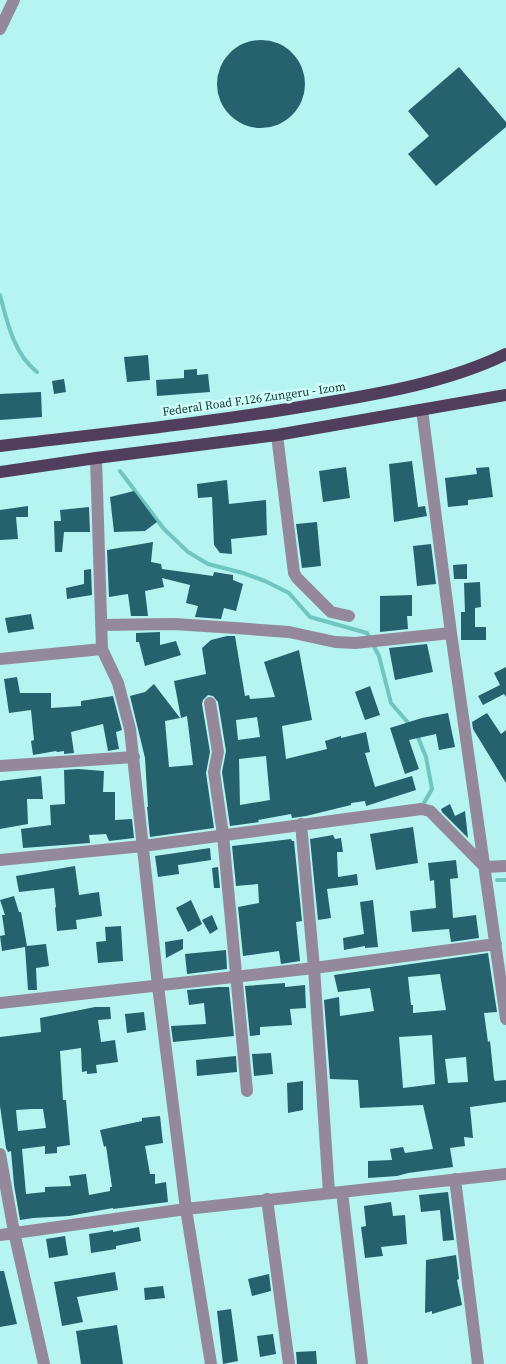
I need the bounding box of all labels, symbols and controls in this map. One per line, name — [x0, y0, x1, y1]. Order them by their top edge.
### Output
street label: Federal Road F.126 Zungeru - Izom — [161, 378, 347, 420]

